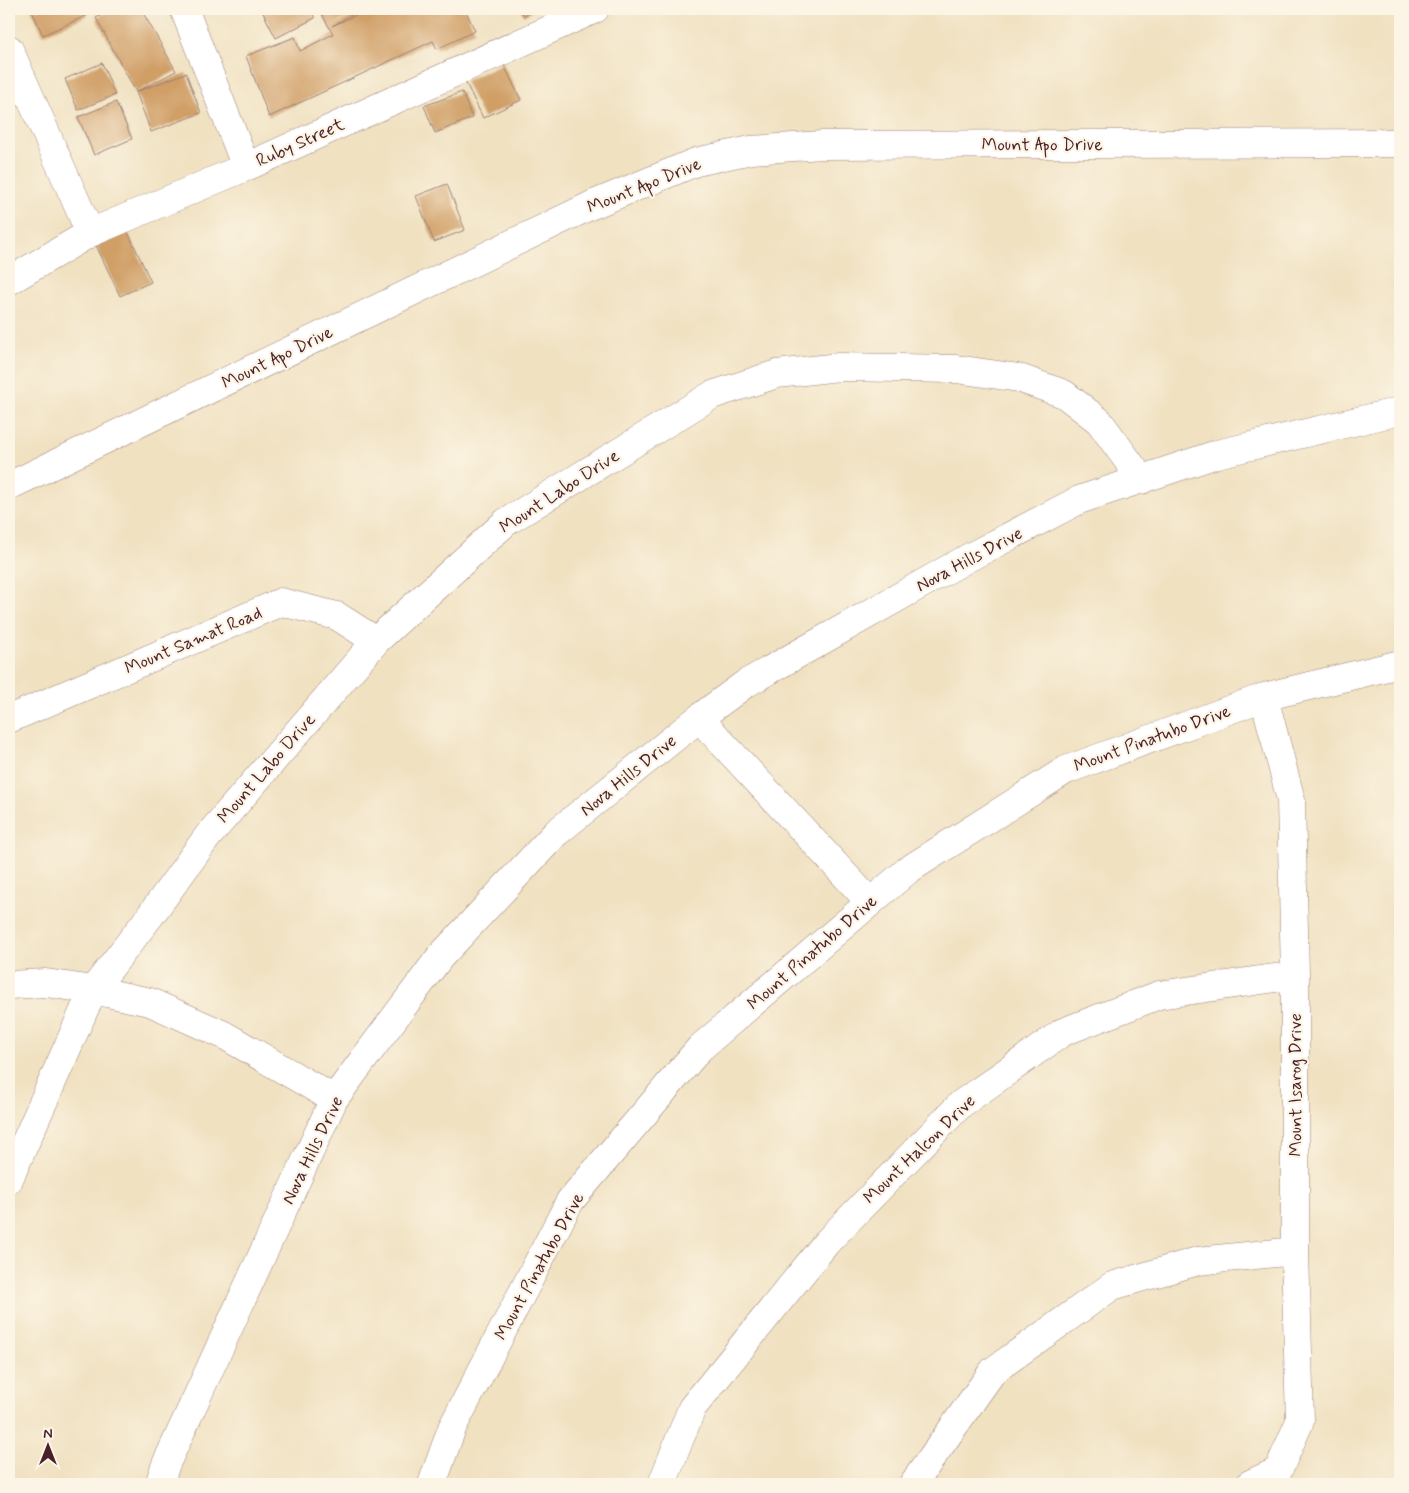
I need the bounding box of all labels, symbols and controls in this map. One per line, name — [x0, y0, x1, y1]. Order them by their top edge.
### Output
street label: Ruby Street — [252, 113, 349, 173]
street label: Mount Apo Drive — [981, 133, 1103, 158]
street label: Mount Apo Drive — [584, 152, 705, 221]
street label: Mount Apo Drive — [218, 321, 338, 396]
street label: Mount Labo Drive — [495, 444, 624, 540]
street label: Nova Hills Drive — [912, 522, 1027, 598]
street label: Mount Samat Road — [121, 601, 266, 681]
street label: Mount Pinatubo Drive — [1071, 699, 1234, 778]
street label: Mount Labo Drive — [212, 708, 321, 829]
street label: Nova Hills Drive — [575, 729, 682, 822]
street label: Mount Pinatubo Drive — [742, 890, 883, 1016]
street label: Mount Isarog Drive — [1284, 1013, 1308, 1157]
street label: Mount Halcon Drive — [858, 1090, 981, 1210]
street label: Nova Hills Drive — [276, 1092, 349, 1209]
street label: Mount Pinatubo Drive — [489, 1188, 590, 1345]
north arrow — [22, 1420, 72, 1470]
text: N — [43, 1425, 53, 1443]

